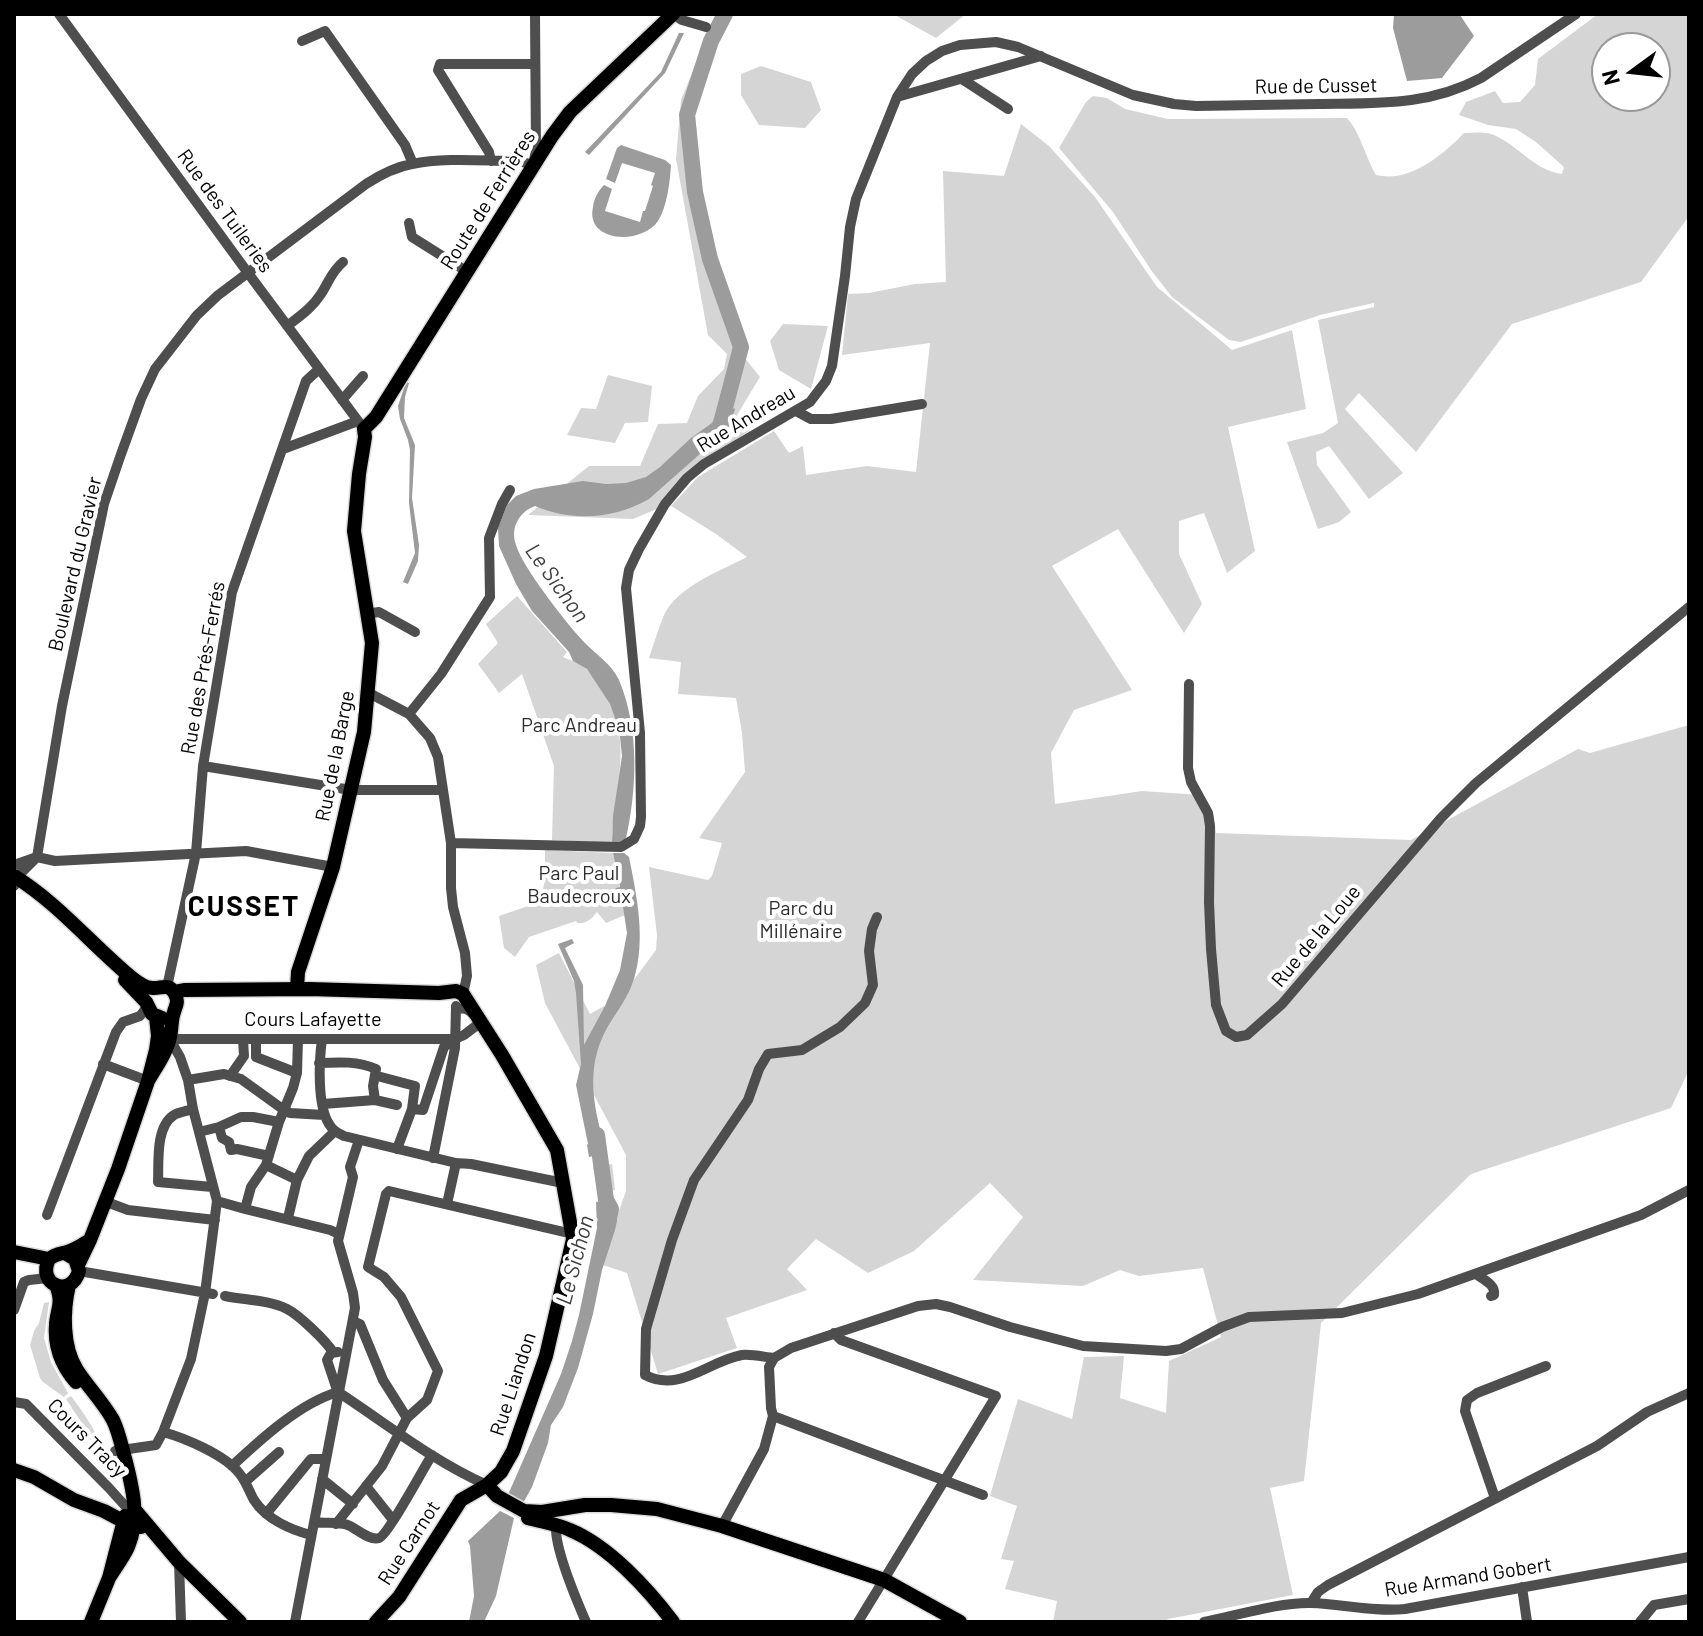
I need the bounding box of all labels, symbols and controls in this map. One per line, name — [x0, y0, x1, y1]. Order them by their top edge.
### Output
north arrow — [1591, 32, 1671, 112]
text: N — [1595, 67, 1624, 88]
street label: Rue de Cusset — [1254, 73, 1378, 99]
street label: Route de Ferrières — [435, 126, 541, 274]
street label: Rue des Tuileries — [172, 145, 278, 277]
street label: Rue Andreau — [693, 380, 799, 458]
street label: Boulevard du Gravier — [43, 474, 107, 654]
water label: Le Sichon — [519, 538, 595, 628]
street label: Rue des Prés-Ferrés — [176, 580, 230, 756]
street label: Rue de la Barge — [311, 688, 359, 824]
park label: Parc Andreau — [521, 713, 637, 737]
park label: Parc Paul Baudecroux — [527, 861, 631, 908]
street label: Rue de la Loue — [1266, 880, 1366, 992]
district label: CUSSET — [188, 890, 300, 924]
park label: Parc du Millénaire — [759, 896, 843, 943]
street label: Cours Lafayette — [244, 1007, 382, 1031]
water label: Le Sichon — [550, 1212, 600, 1308]
street label: Rue Liandon — [485, 1329, 541, 1439]
street label: Cours Tracy — [42, 1393, 132, 1483]
street label: Rue Carnot — [373, 1496, 445, 1590]
street label: Rue Armand Gobert — [1383, 1552, 1553, 1602]

